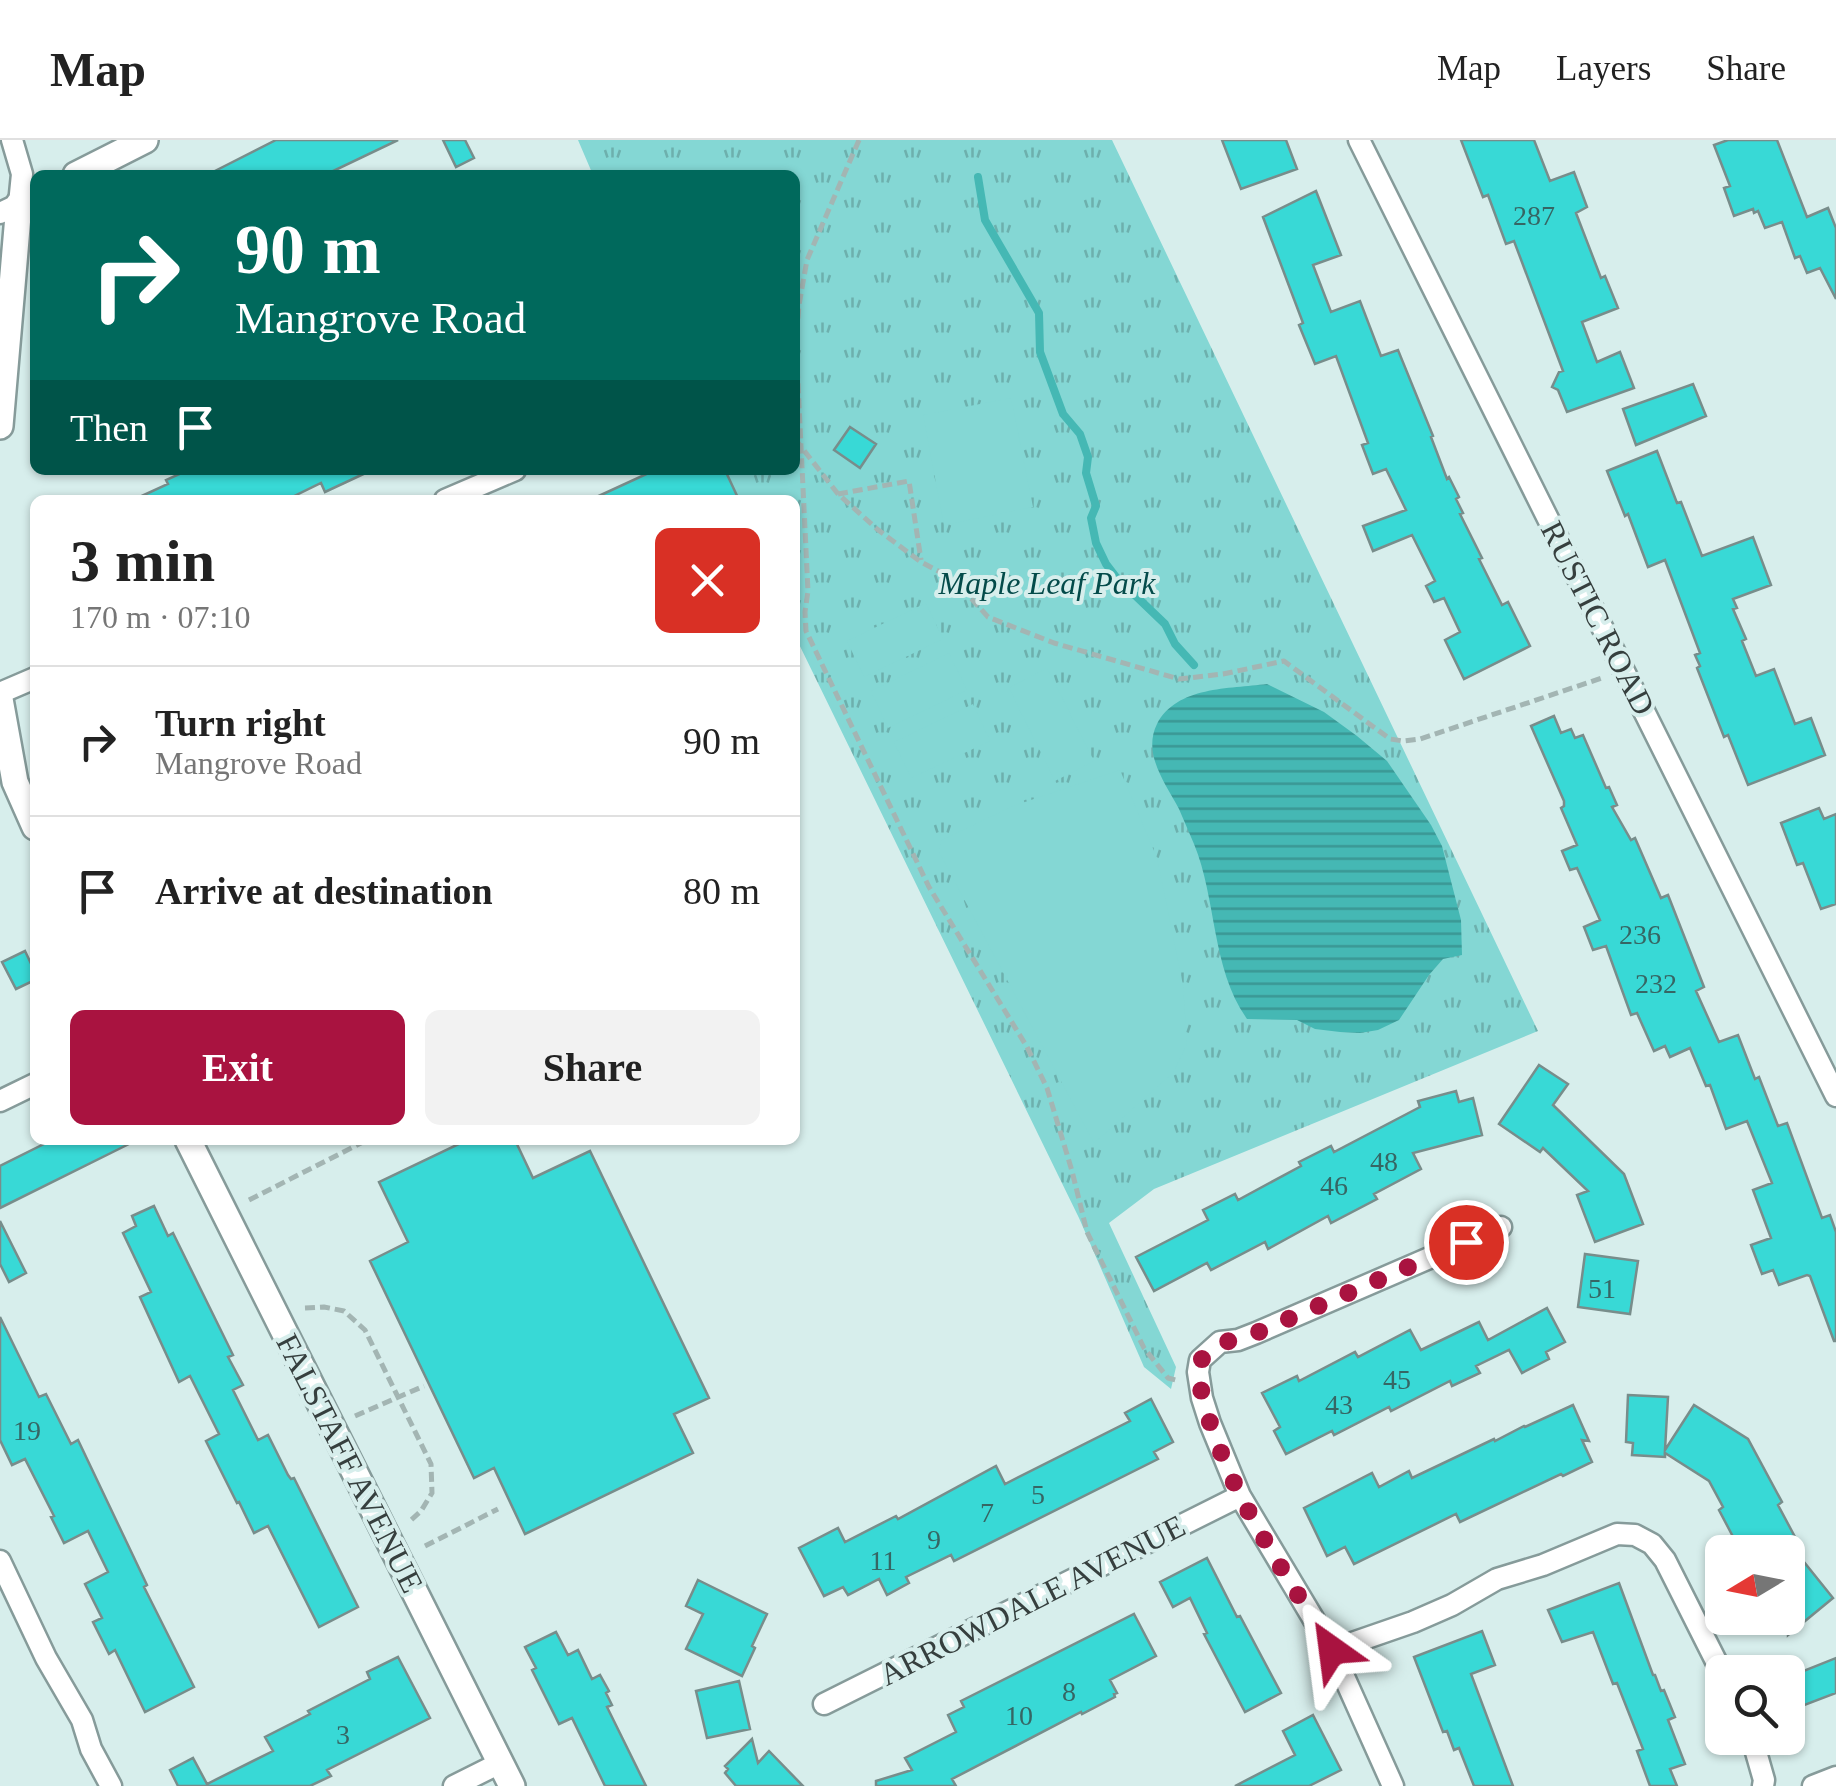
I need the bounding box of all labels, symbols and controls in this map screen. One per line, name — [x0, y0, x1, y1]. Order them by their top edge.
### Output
text: Map — [50, 43, 146, 96]
text: Map — [1437, 49, 1501, 88]
text: Layers — [1556, 49, 1651, 88]
text: Share — [1706, 49, 1786, 88]
house number: 287 — [1513, 200, 1555, 231]
icon: right — [70, 210, 200, 340]
text: 90 m — [235, 211, 381, 288]
text: Mangrove Road — [235, 293, 526, 343]
icon: arrive — [168, 400, 223, 455]
text: Then — [70, 407, 148, 449]
street label: RUSTIC ROAD — [1534, 515, 1662, 721]
text: 3 min — [70, 528, 215, 594]
button: close — [655, 528, 760, 633]
park label: Maple Leaf Park — [938, 565, 1156, 601]
text: 170 m · 07:10 — [70, 599, 250, 635]
text: Turn right — [155, 702, 326, 744]
icon: right — [70, 714, 125, 769]
text: 90 m — [683, 720, 760, 762]
text: Mangrove Road — [155, 745, 362, 781]
icon: arrive — [70, 864, 125, 919]
text: Arrive at destination — [155, 870, 493, 912]
text: 80 m — [683, 870, 760, 912]
house number: 236 — [1619, 919, 1661, 950]
house number: 232 — [1635, 968, 1677, 999]
button: Exit — [70, 1010, 405, 1125]
button: Share — [425, 1010, 760, 1125]
house number: 48 — [1370, 1146, 1398, 1177]
house number: 46 — [1320, 1170, 1348, 1201]
pin — [1424, 1200, 1509, 1285]
icon: arrive — [1439, 1215, 1494, 1270]
house number: 51 — [1588, 1273, 1616, 1304]
street label: FALSTAFF AVENUE — [269, 1328, 431, 1598]
house number: 45 — [1383, 1364, 1411, 1395]
house number: 43 — [1325, 1389, 1353, 1420]
house number: 19 — [13, 1415, 41, 1446]
house number: 5 — [1031, 1479, 1045, 1510]
house number: 7 — [980, 1497, 994, 1528]
street label: ARROWDALE AVENUE — [873, 1507, 1191, 1693]
house number: 9 — [927, 1524, 941, 1555]
north arrow — [1705, 1535, 1805, 1635]
map controls — [1705, 1535, 1805, 1755]
house number: 11 — [870, 1545, 896, 1576]
position arrow — [1280, 1598, 1384, 1702]
button: search — [1705, 1655, 1805, 1755]
house number: 8 — [1062, 1676, 1076, 1707]
house number: 10 — [1005, 1700, 1033, 1731]
house number: 3 — [336, 1719, 350, 1750]

